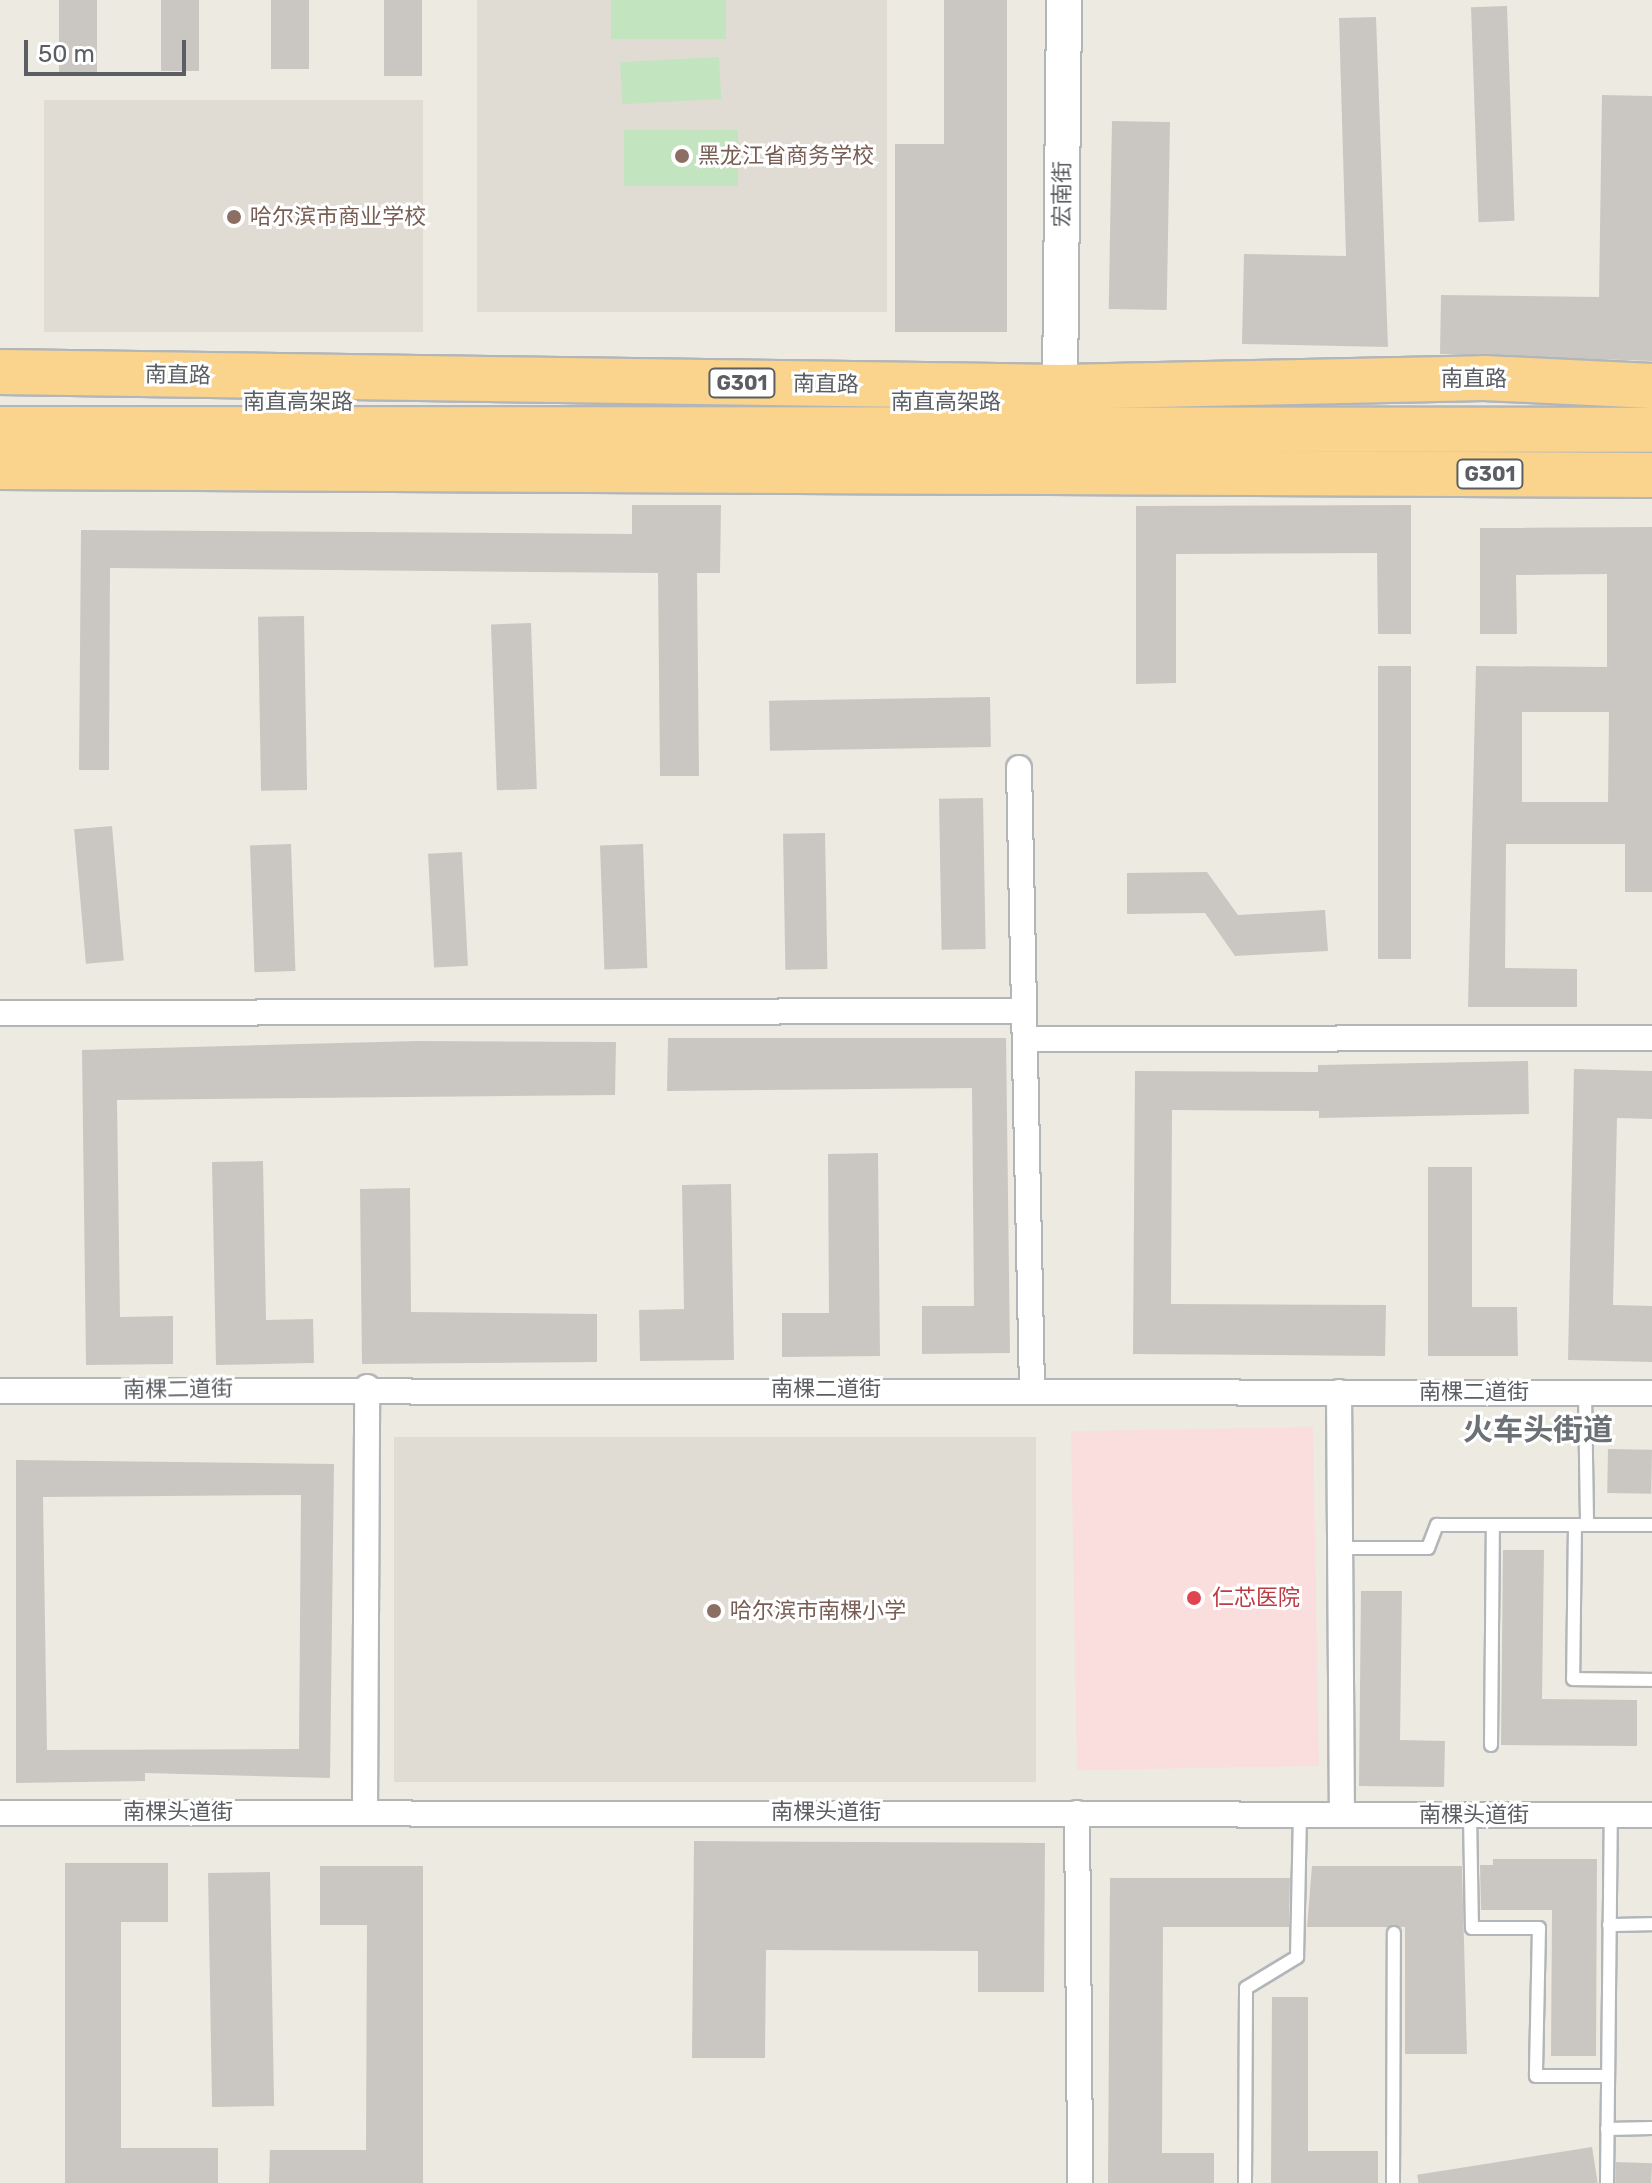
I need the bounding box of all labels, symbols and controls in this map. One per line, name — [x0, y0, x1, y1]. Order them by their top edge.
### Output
scale bar — [28, 24, 190, 74]
text: 50 m — [38, 40, 95, 68]
place label: 黑龙江省商务学校 — [698, 143, 874, 169]
marker: 黑龙江省商务学校 — [673, 147, 691, 165]
street label: 宏南街 — [1049, 161, 1075, 227]
place label: 哈尔滨市商业学校 — [250, 204, 426, 230]
marker: 哈尔滨市商业学校 — [225, 208, 243, 226]
street label: 南直路 — [145, 361, 211, 389]
street label: 南直路 — [1441, 366, 1507, 392]
road number: G301 — [708, 367, 776, 399]
street label: 南直路 — [793, 370, 859, 398]
street label: 南直高架路 — [243, 389, 353, 415]
street label: 南直高架路 — [891, 389, 1001, 415]
road number: G301 — [1456, 458, 1524, 490]
street label: 南棵二道街 — [123, 1375, 233, 1403]
street label: 南棵二道街 — [771, 1376, 881, 1402]
street label: 南棵二道街 — [1419, 1379, 1529, 1405]
district label: 火车头街道 — [1463, 1412, 1613, 1448]
place label: 仁芯医院 — [1212, 1585, 1300, 1611]
marker: 仁芯医院 — [1183, 1587, 1205, 1609]
place label: 哈尔滨市南棵小学 — [730, 1598, 906, 1624]
marker: 哈尔滨市南棵小学 — [705, 1602, 723, 1620]
street label: 南棵头道街 — [123, 1799, 233, 1825]
street label: 南棵头道街 — [771, 1799, 881, 1825]
street label: 南棵头道街 — [1419, 1802, 1529, 1828]

